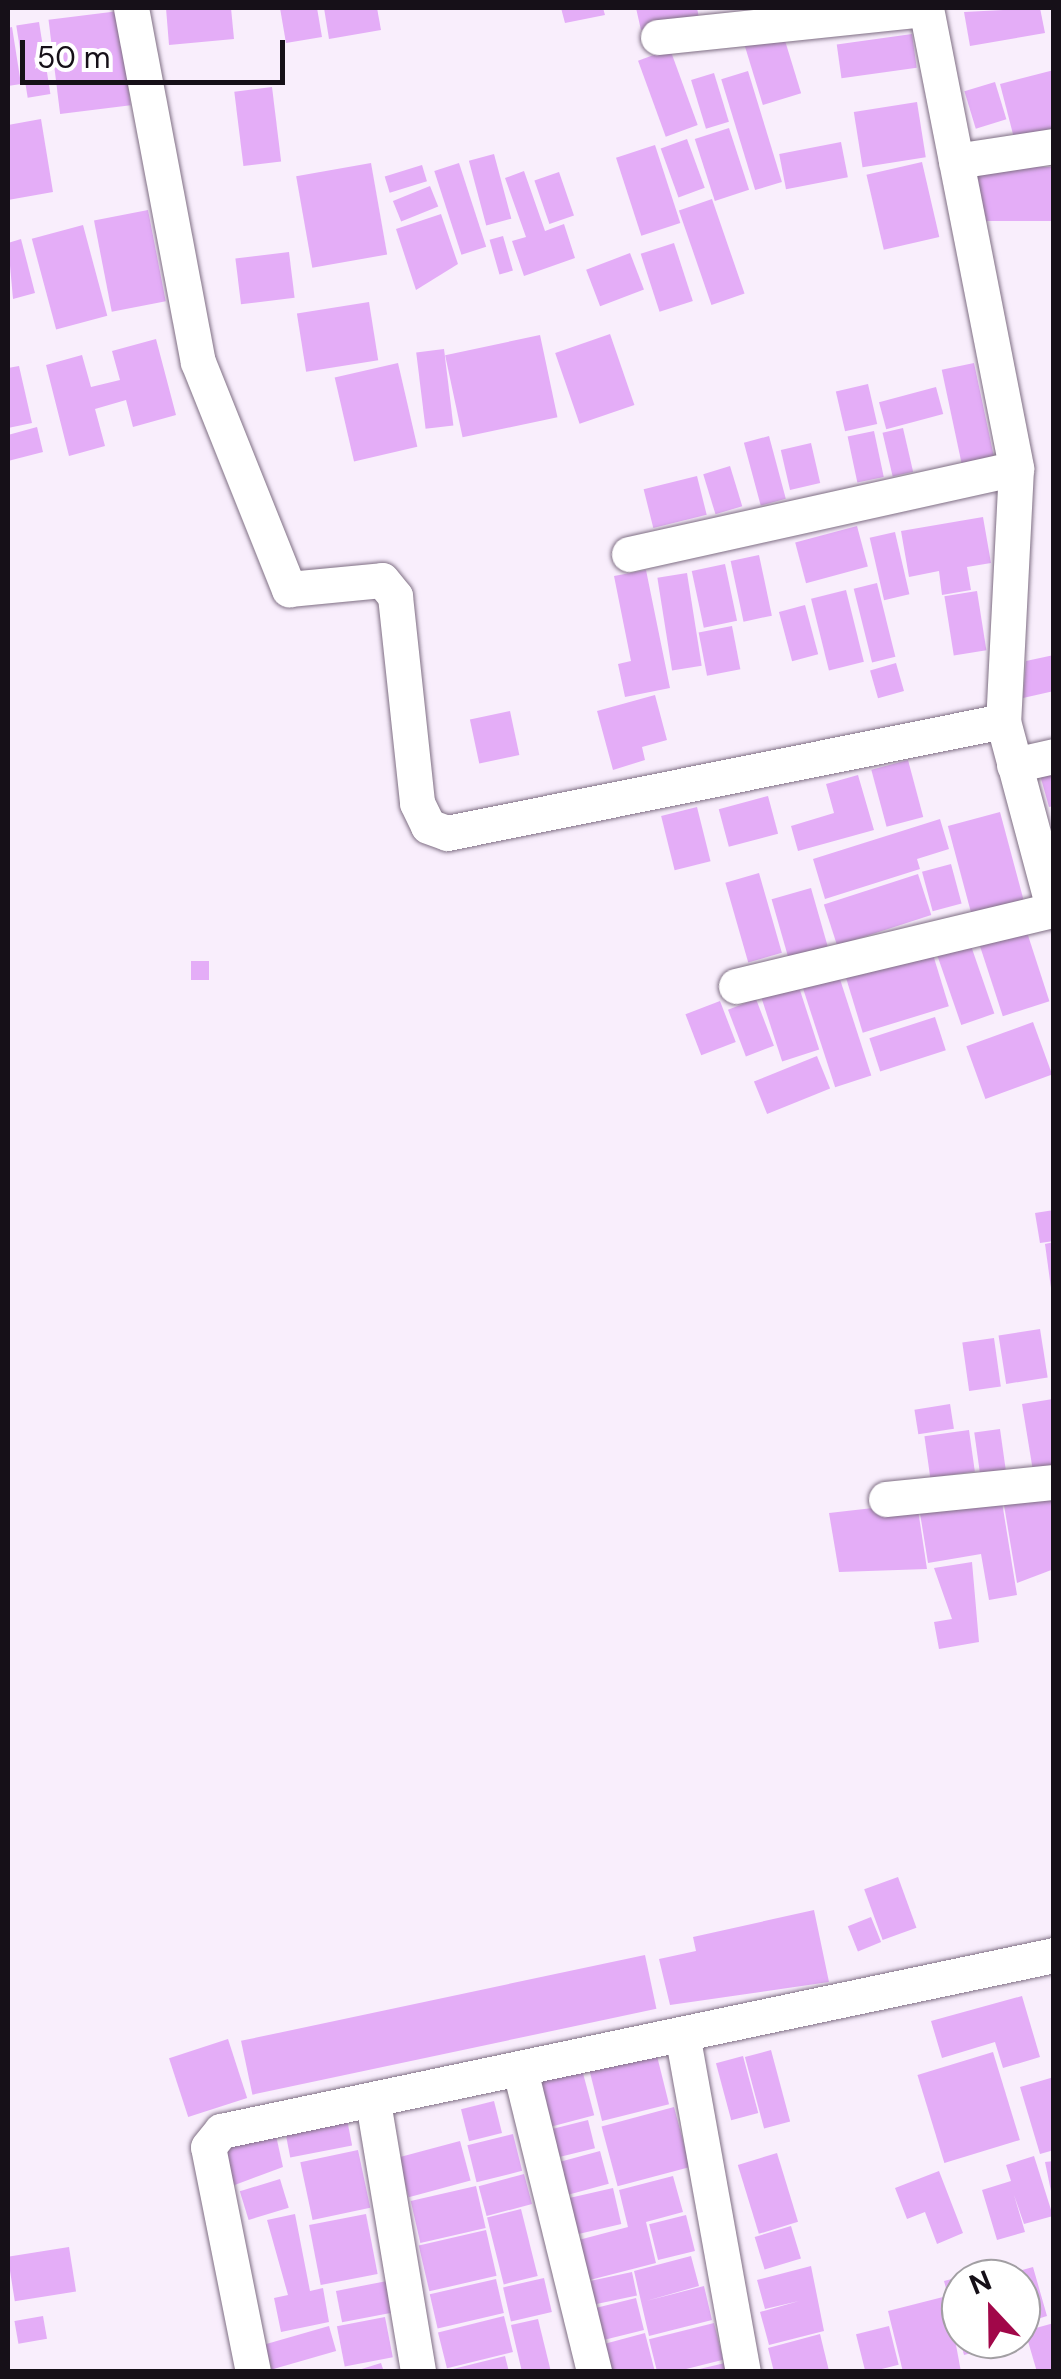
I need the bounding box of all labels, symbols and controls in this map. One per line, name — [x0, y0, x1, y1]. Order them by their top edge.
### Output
scale bar — [25, 20, 290, 82]
text: 50 m — [37, 38, 111, 77]
north arrow — [941, 2259, 1041, 2359]
text: N — [964, 2262, 997, 2304]

